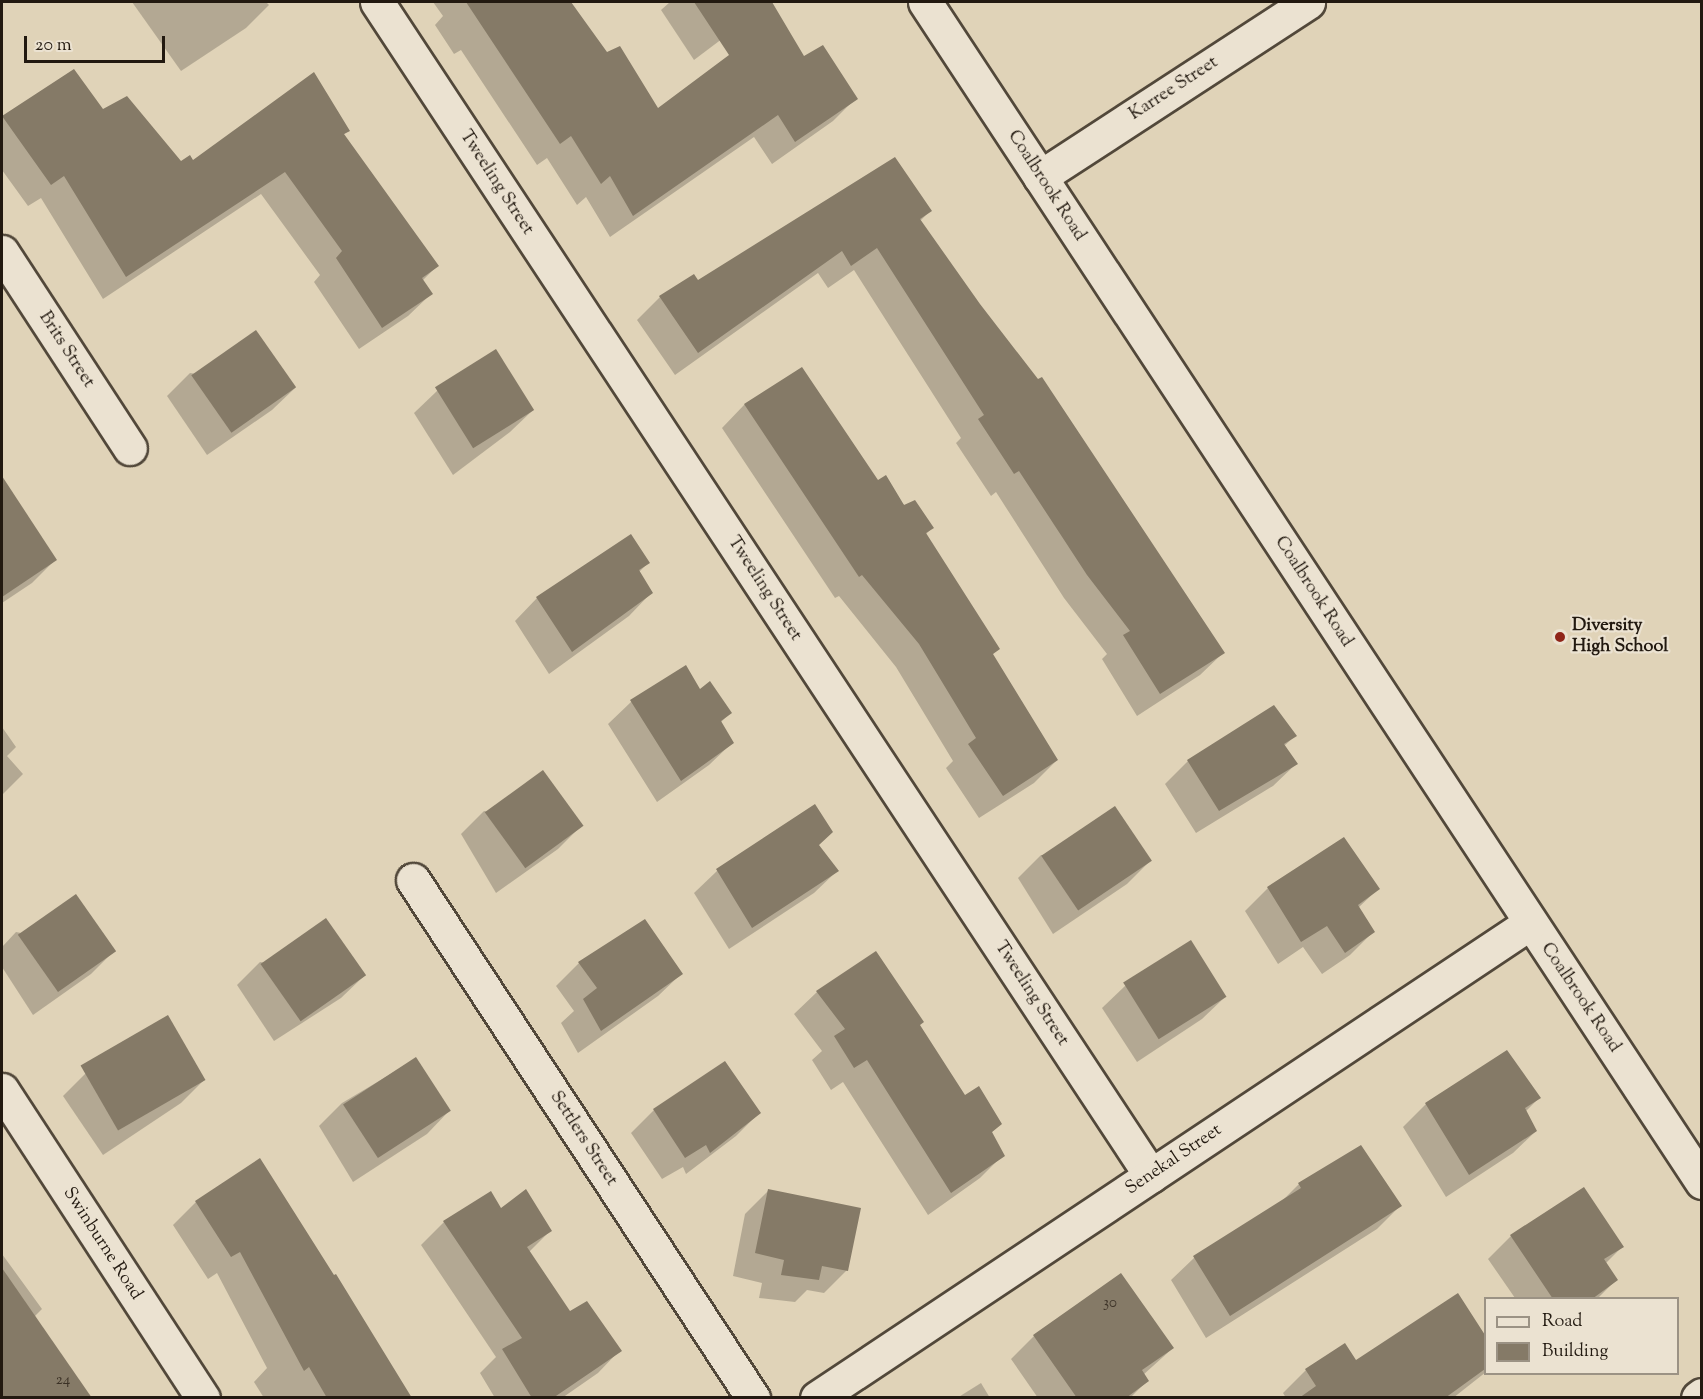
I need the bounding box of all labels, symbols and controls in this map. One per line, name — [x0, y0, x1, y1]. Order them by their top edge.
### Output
scale bar — [27, 24, 168, 62]
text: 20 m — [35, 33, 72, 59]
street label: Karree Street — [1125, 52, 1223, 126]
street label: Tweeling Street — [454, 127, 538, 239]
street label: Coalbrook Road — [1002, 127, 1090, 245]
street label: Brits Street — [33, 308, 99, 392]
street label: Tweeling Street — [722, 533, 806, 645]
street label: Coalbrook Road — [1269, 533, 1357, 651]
place label: Diversity High School — [1572, 616, 1668, 658]
marker: Diversity High School — [1553, 630, 1567, 644]
street label: Tweeling Street — [989, 938, 1073, 1050]
street label: Coalbrook Road — [1535, 939, 1625, 1057]
street label: Settlers Street — [544, 1088, 622, 1190]
street label: Senekal Street — [1122, 1120, 1226, 1200]
street label: Swinburne Road — [58, 1184, 146, 1304]
house number: 30 — [1103, 1295, 1117, 1313]
legend — [1484, 1297, 1679, 1375]
text: Road — [1542, 1309, 1582, 1335]
text: Building — [1542, 1339, 1608, 1365]
house number: 24 — [56, 1372, 70, 1390]

